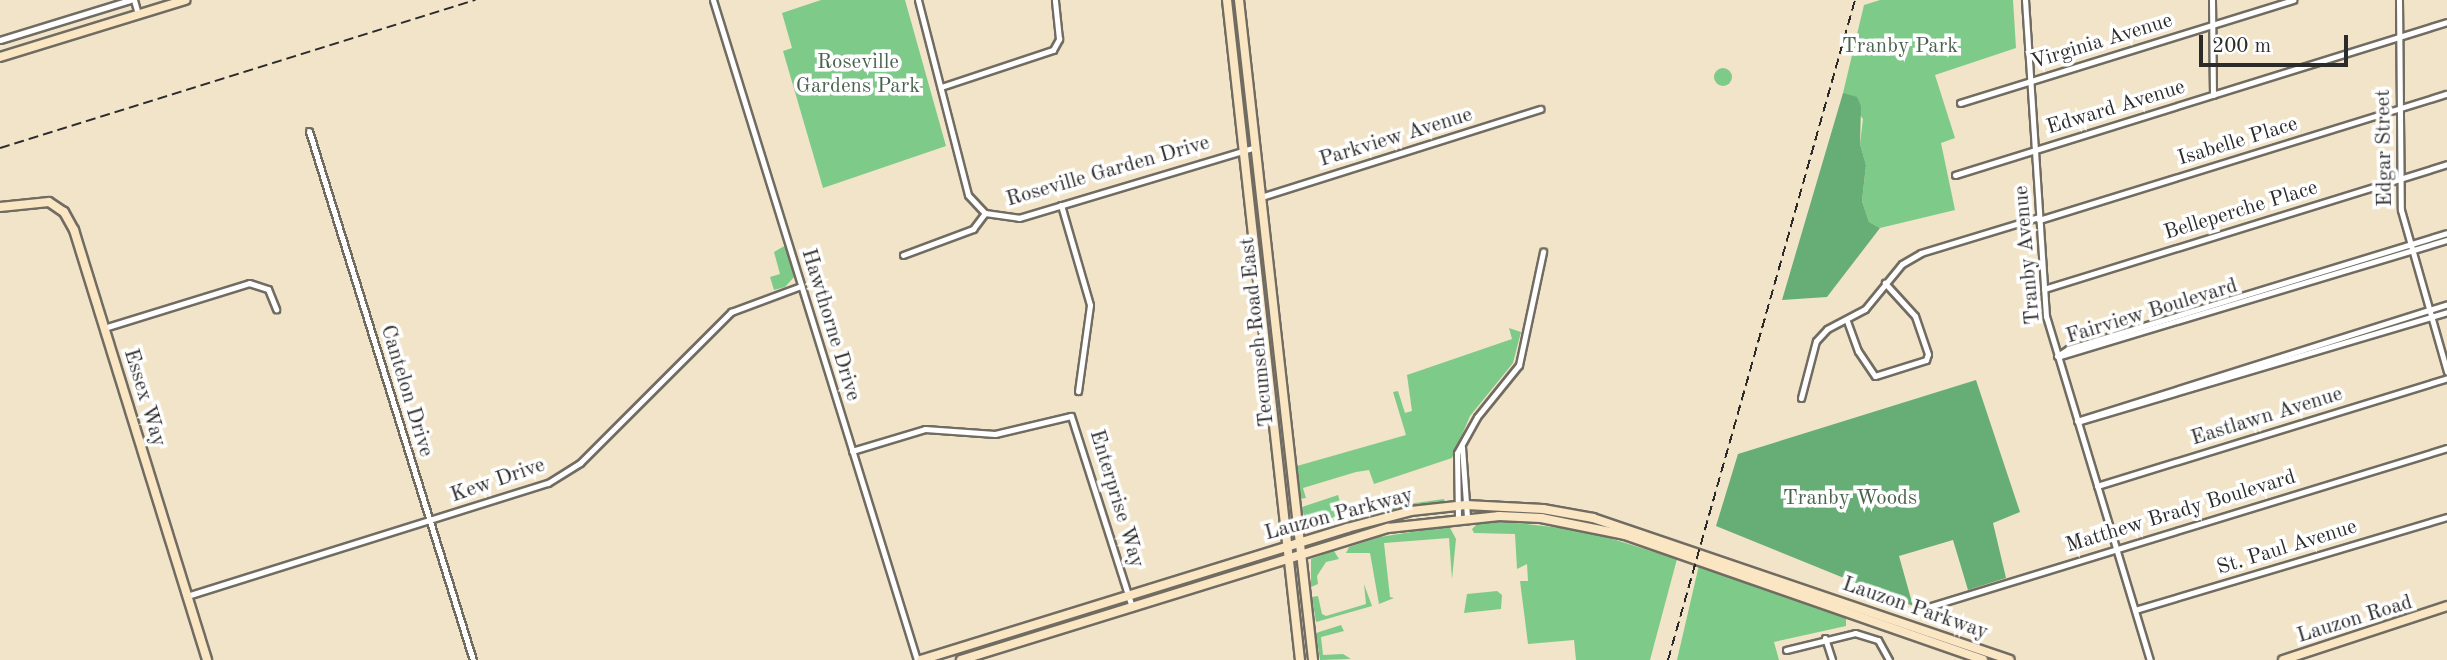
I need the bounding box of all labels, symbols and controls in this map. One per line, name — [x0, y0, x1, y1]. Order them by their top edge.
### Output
street label: Virginia Avenue — [2028, 9, 2176, 75]
scale bar — [2202, 21, 2351, 65]
park label: Tranby Park — [1842, 34, 1958, 60]
text: 200 m — [2212, 36, 2271, 57]
park label: Roseville Gardens Park — [796, 50, 920, 100]
street label: Edward Avenue — [2044, 75, 2188, 141]
street label: Edgar Street — [2371, 89, 2399, 207]
street label: Parkview Avenue — [1316, 103, 1476, 173]
street label: Isabelle Place — [2175, 112, 2301, 172]
street label: Roseville Garden Drive — [1003, 131, 1213, 213]
street label: Belleperche Place — [2161, 176, 2321, 246]
street label: Tranby Avenue — [2009, 184, 2047, 326]
street label: Tecumseh Road East — [1236, 236, 1280, 428]
street label: Hawthorne Drive — [795, 246, 865, 404]
street label: Fairview Boulevard — [2063, 274, 2241, 350]
street label: Cantelon Drive — [374, 322, 438, 460]
street label: Essex Way — [117, 346, 171, 450]
street label: Eastlawn Avenue — [2188, 382, 2346, 452]
street label: Enterprise Way — [1083, 427, 1149, 571]
street label: Kew Drive — [447, 453, 549, 509]
street label: Matthew Brady Boulevard — [2063, 465, 2299, 559]
street label: Lauzon Parkway — [1262, 483, 1416, 547]
park label: Tranby Woods — [1783, 486, 1917, 512]
street label: St. Paul Avenue — [2214, 515, 2360, 581]
street label: Lauzon Parkway — [1839, 572, 1991, 646]
street label: Lauzon Road — [2294, 591, 2416, 649]

